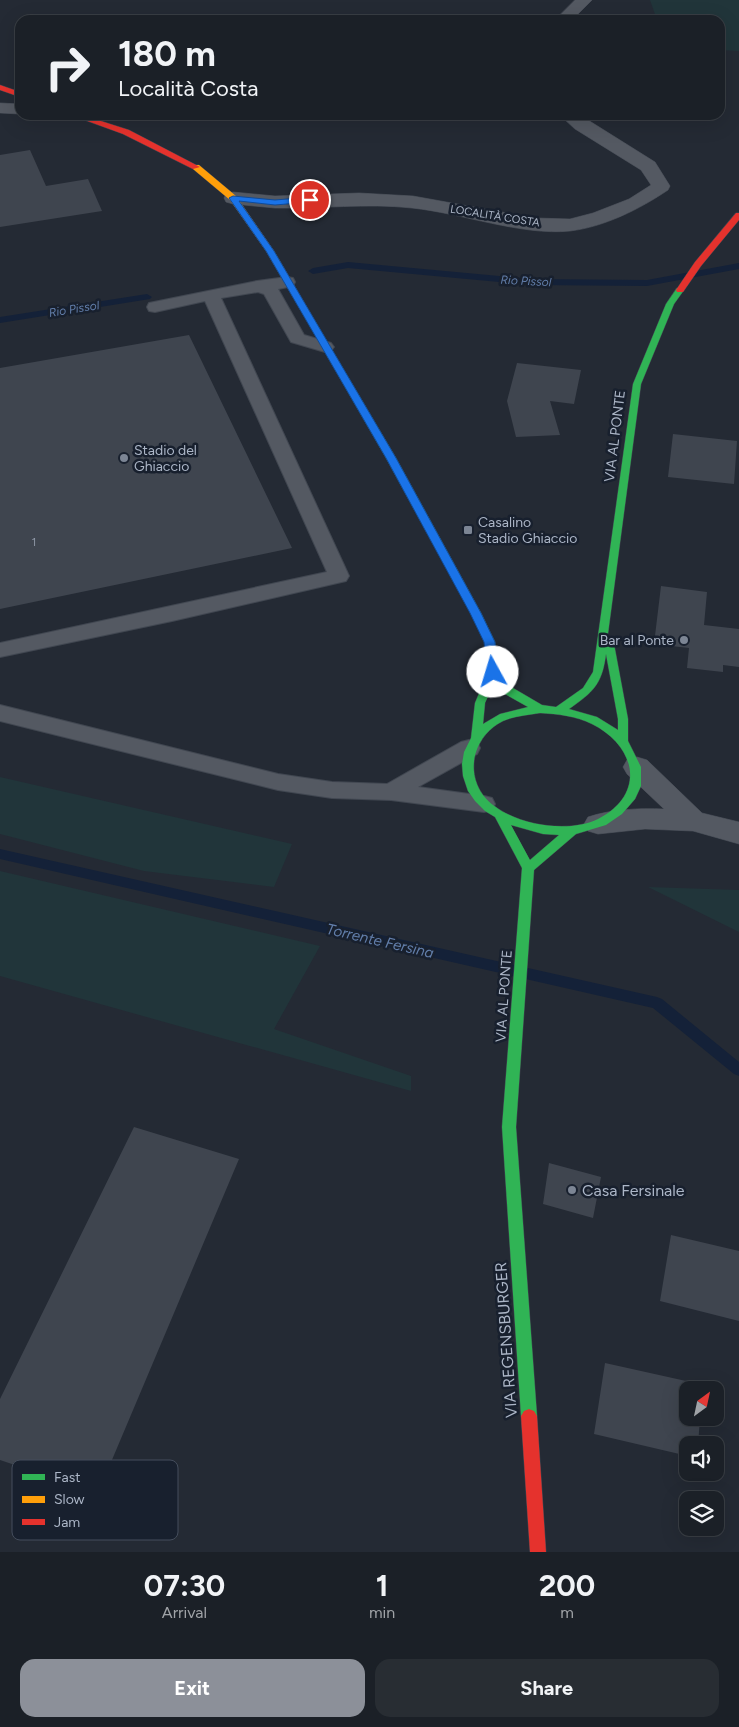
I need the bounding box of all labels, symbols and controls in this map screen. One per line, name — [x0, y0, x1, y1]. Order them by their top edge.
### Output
text: 180 m — [118, 33, 216, 75]
icon: right — [35, 35, 100, 100]
text: Località Costa — [118, 75, 259, 102]
pin — [289, 179, 331, 221]
icon: arrive — [296, 186, 324, 214]
street label: LOCALITÀ COSTA — [449, 202, 541, 230]
water label: Rio Pissol — [500, 273, 552, 289]
water label: Rio Pissol — [48, 298, 101, 320]
street label: VIA AL PONTE — [601, 389, 629, 483]
place label: Stadio del Ghiaccio — [134, 442, 197, 475]
marker: Stadio del Ghiaccio — [118, 452, 130, 464]
place label: Casalino Stadio Ghiaccio — [478, 514, 577, 547]
marker: Casalino Stadio Ghiaccio — [462, 524, 474, 536]
house number: 1 — [32, 536, 36, 549]
place label: Bar al Ponte — [600, 632, 674, 649]
marker: Bar al Ponte — [678, 634, 690, 646]
position arrow — [466, 645, 518, 697]
water label: Torrente Fersina — [325, 920, 436, 962]
street label: VIA AL PONTE — [492, 949, 516, 1043]
place label: Casa Fersinale — [582, 1181, 685, 1200]
marker: Casa Fersinale — [566, 1184, 578, 1196]
street label: VIA REGENSBURGER — [491, 1261, 521, 1419]
north arrow — [679, 1381, 724, 1426]
map controls — [679, 1381, 724, 1536]
button: sound — [679, 1436, 724, 1481]
legend — [12, 1460, 178, 1540]
text: Fast — [54, 1469, 80, 1486]
text: Slow — [54, 1491, 85, 1508]
button: layers — [679, 1491, 724, 1536]
text: Jam — [54, 1514, 80, 1531]
text: 07:30 — [144, 1567, 225, 1604]
text: 1 — [376, 1567, 388, 1604]
text: 200 — [539, 1567, 595, 1604]
text: Arrival — [162, 1603, 207, 1622]
text: min — [369, 1603, 395, 1622]
text: m — [560, 1603, 574, 1622]
button: Exit — [20, 1659, 365, 1717]
button: Share — [375, 1659, 719, 1717]

